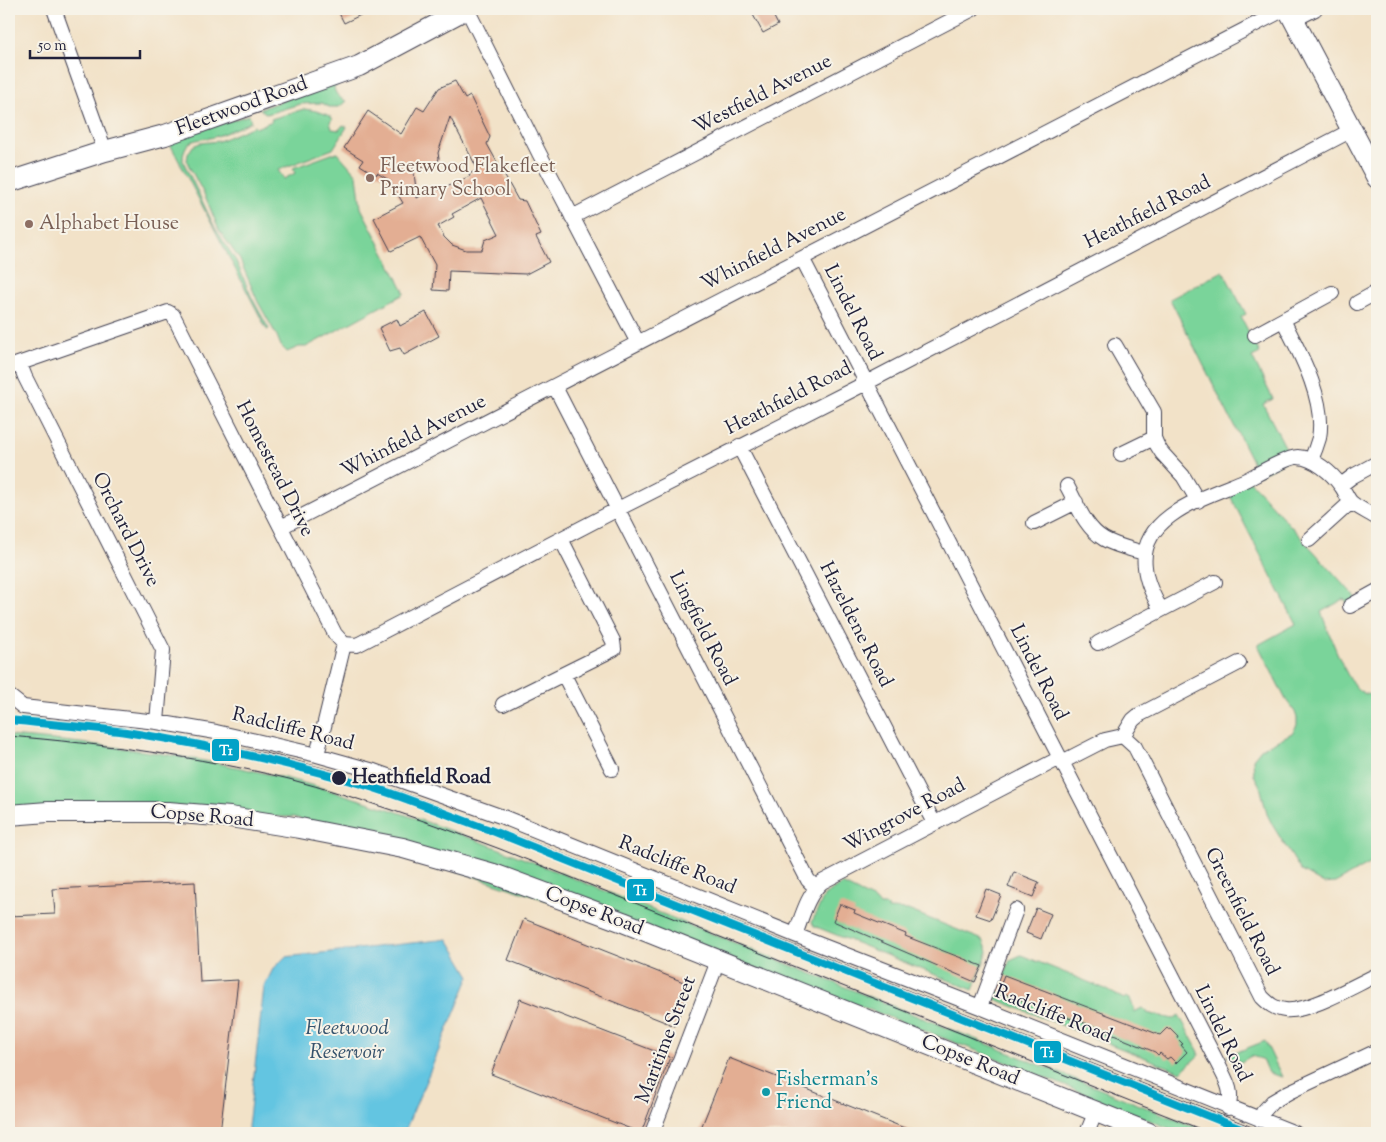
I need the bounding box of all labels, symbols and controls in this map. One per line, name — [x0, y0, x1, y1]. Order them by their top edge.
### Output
scale bar — [30, 28, 140, 60]
text: 50 m — [37, 36, 67, 57]
street label: Westfield Avenue — [689, 48, 837, 142]
street label: Fleetwood Road — [172, 70, 312, 144]
place label: Fleetwood Flakefleet Primary School — [380, 153, 556, 205]
street label: Heathfield Road — [1080, 169, 1216, 257]
marker: Fleetwood Flakefleet Primary School — [364, 172, 376, 184]
street label: Whinfield Avenue — [696, 201, 852, 299]
place label: Alphabet House — [39, 210, 179, 239]
marker: Alphabet House — [23, 218, 35, 230]
street label: Lindel Road — [815, 260, 889, 366]
street label: Heathfield Road — [721, 355, 857, 443]
street label: Whinfield Avenue — [336, 388, 492, 486]
street label: Homestead Drive — [227, 396, 321, 542]
street label: Orchard Drive — [84, 468, 166, 592]
street label: Hazeldene Road — [811, 557, 899, 693]
street label: Lingfield Road — [661, 567, 743, 691]
street label: Lindel Road — [1001, 620, 1075, 726]
street label: Radcliffe Road — [229, 701, 357, 759]
line badge: T1 — [211, 738, 240, 762]
text: T1 — [219, 742, 233, 762]
place label: Heathfield Road — [352, 764, 491, 793]
marker: Heathfield Road — [330, 769, 348, 787]
street label: Wingrove Road — [839, 772, 971, 860]
street label: Copse Road — [149, 798, 255, 836]
street label: Radcliffe Road — [614, 829, 740, 903]
street label: Greenfield Road — [1196, 843, 1286, 981]
line badge: T1 — [626, 878, 655, 902]
street label: Copse Road — [540, 880, 648, 944]
text: T1 — [633, 882, 647, 902]
street label: Maritime Street — [629, 972, 705, 1108]
street label: Radcliffe Road — [990, 978, 1116, 1052]
street label: Lindel Road — [1186, 981, 1258, 1087]
water label: Fleetwood Reservoir — [305, 1014, 389, 1068]
street label: Copse Road — [916, 1028, 1024, 1094]
line badge: T1 — [1033, 1040, 1062, 1064]
text: T1 — [1040, 1044, 1054, 1064]
place label: Fisherman's Friend — [776, 1066, 878, 1118]
marker: Fisherman's Friend — [760, 1086, 772, 1098]

